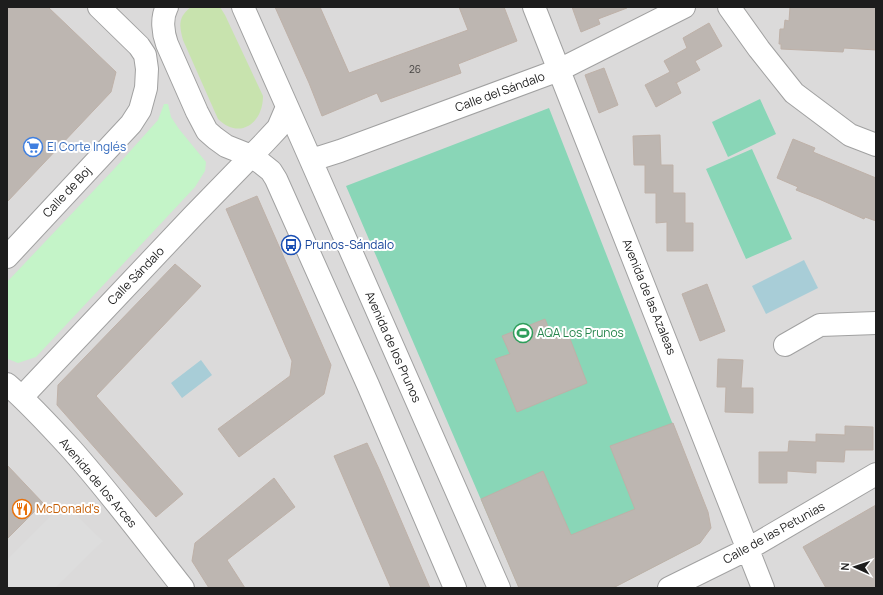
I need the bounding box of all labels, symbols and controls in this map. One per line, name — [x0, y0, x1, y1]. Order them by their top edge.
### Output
house number: 26 — [409, 62, 421, 76]
street label: Calle del Sándalo — [453, 67, 547, 116]
supermarket icon: El Corte Inglés — [22, 136, 44, 158]
place label: El Corte Inglés — [47, 138, 126, 155]
street label: Calle de Boj — [39, 162, 95, 221]
bus stop icon: Prunos-Sándalo — [280, 234, 302, 256]
place label: Prunos-Sándalo — [305, 236, 394, 253]
street label: Avenida de las Azaleas — [618, 236, 680, 357]
street label: Calle Sándalo — [103, 243, 168, 309]
street label: Avenida de los Prunos — [361, 288, 426, 405]
sports icon: AQA Los Prunos — [512, 322, 534, 344]
place label: AQA Los Prunos — [537, 324, 624, 341]
street label: Avenida de los Arces — [56, 434, 141, 531]
street label: Calle de las Petunias — [720, 497, 828, 568]
restaurant icon: McDonald's — [11, 498, 33, 520]
place label: McDonald's — [36, 500, 100, 517]
north arrow — [835, 547, 875, 587]
text: N — [837, 562, 852, 571]

